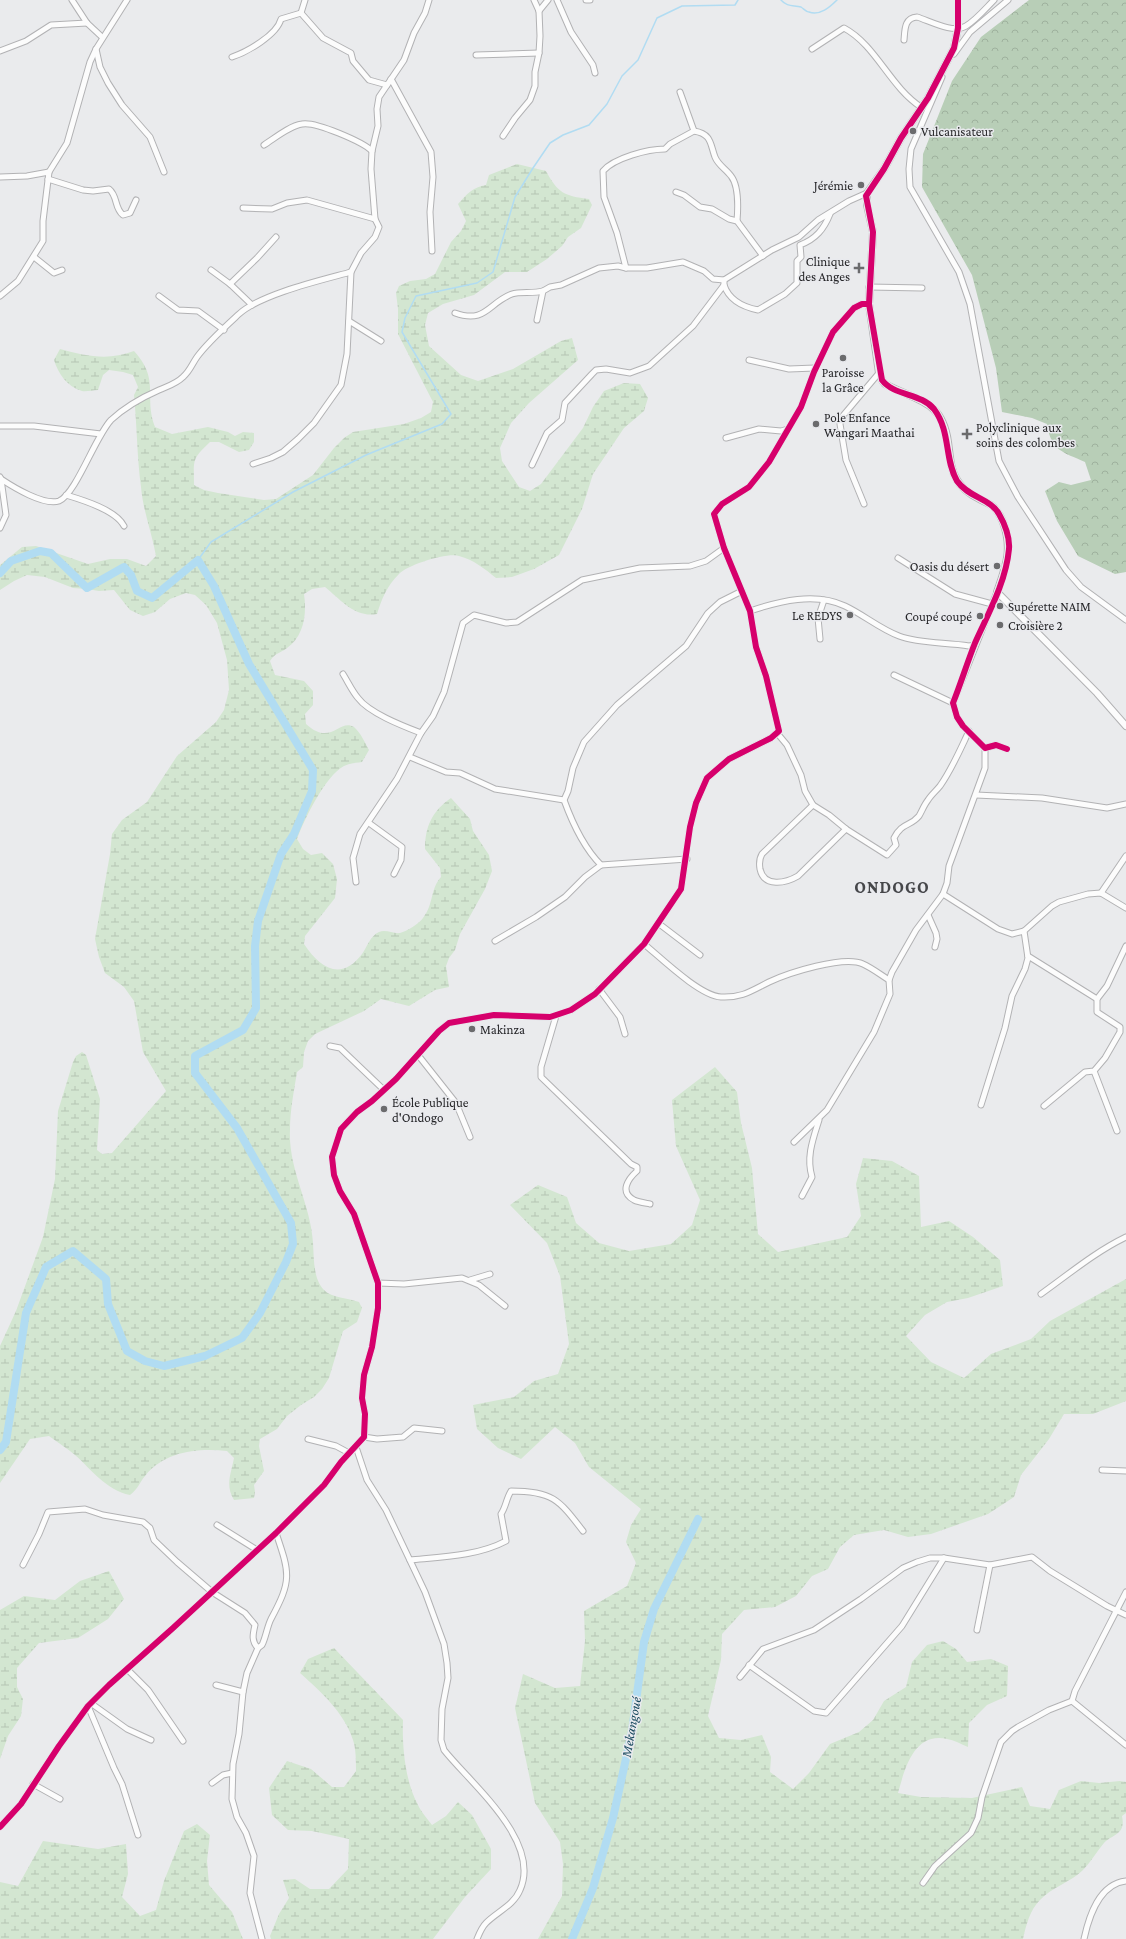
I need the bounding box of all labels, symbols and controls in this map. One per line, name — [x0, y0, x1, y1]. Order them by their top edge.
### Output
place label: Vulcanisateur — [921, 124, 993, 139]
marker: Vulcanisateur — [908, 126, 918, 136]
place label: Jérémie — [813, 178, 853, 193]
marker: Jérémie — [856, 180, 866, 190]
place label: Clinique des Anges — [798, 254, 850, 284]
marker: Clinique des Anges — [853, 262, 865, 274]
marker: Paroisse la Grâce — [838, 353, 848, 363]
place label: Paroisse la Grâce — [822, 365, 865, 395]
place label: Pole Enfance Wangari Maathai — [824, 410, 915, 440]
marker: Pole Enfance Wangari Maathai — [811, 419, 821, 429]
place label: Polyclinique aux soins des colombes — [976, 420, 1075, 450]
marker: Polyclinique aux soins des colombes — [961, 428, 973, 440]
place label: Oasis du désert — [910, 559, 990, 574]
marker: Oasis du désert — [992, 561, 1002, 571]
place label: Supérette NAIM — [1008, 599, 1091, 614]
marker: Supérette NAIM — [995, 601, 1005, 611]
place label: Le REDYS — [792, 608, 842, 623]
place label: Coupé coupé — [905, 609, 972, 624]
marker: Le REDYS — [845, 610, 855, 620]
marker: Coupé coupé — [975, 611, 985, 621]
place label: Croisière 2 — [1008, 618, 1063, 633]
marker: Croisière 2 — [995, 620, 1005, 630]
district label: ONDOGO — [854, 878, 930, 897]
place label: Makinza — [480, 1022, 525, 1037]
marker: Makinza — [467, 1024, 477, 1034]
place label: École Publique d'Ondogo — [392, 1095, 469, 1125]
marker: École Publique d'Ondogo — [379, 1104, 389, 1114]
water label: Mekangoué — [618, 1695, 644, 1759]

